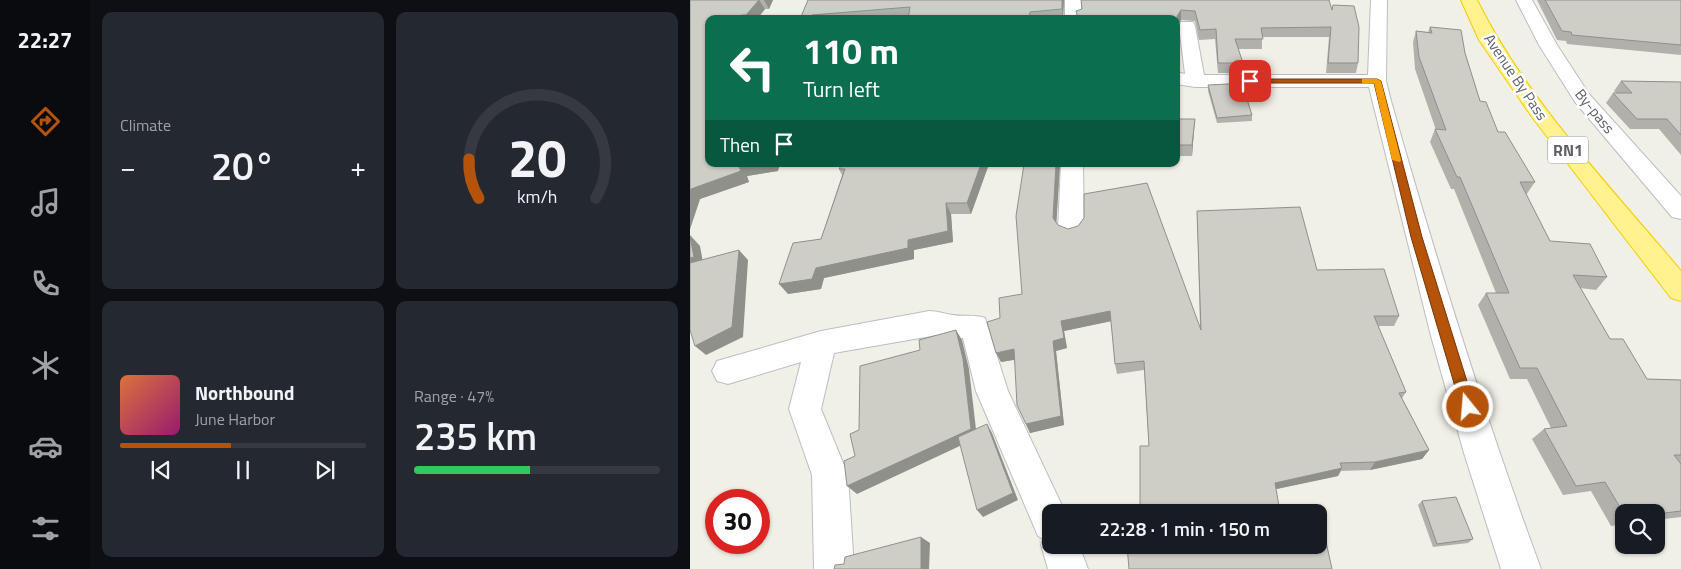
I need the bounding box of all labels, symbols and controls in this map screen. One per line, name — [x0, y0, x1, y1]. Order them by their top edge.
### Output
text: 22:27 — [18, 23, 72, 57]
text: 110 m — [803, 24, 899, 78]
street label: Avenue By Pass — [1478, 29, 1554, 125]
icon: left — [720, 35, 785, 100]
pin — [1229, 60, 1271, 102]
icon: arrive — [1236, 67, 1264, 95]
text: Turn left — [803, 72, 880, 106]
street label: By-pass — [1570, 83, 1620, 139]
icon: directions — [28, 104, 63, 139]
text: Climate — [120, 113, 171, 137]
text: 20 — [508, 118, 566, 197]
text: Then — [720, 130, 760, 159]
icon: arrive — [770, 130, 798, 158]
road number: RN1 — [1548, 136, 1588, 164]
text: 20° — [211, 137, 275, 195]
text: − — [120, 145, 136, 188]
text: + — [350, 145, 366, 188]
text: km/h — [517, 183, 557, 210]
icon: music — [28, 185, 63, 220]
icon: phone — [28, 266, 63, 301]
icon: climate — [28, 348, 63, 383]
text: Northbound — [195, 378, 295, 407]
position arrow — [1441, 380, 1493, 432]
text: Range · 47% — [414, 384, 494, 408]
text: June Harbor — [195, 407, 275, 431]
text: 235 km — [414, 407, 537, 465]
icon: car — [28, 429, 63, 464]
icon: previous — [147, 456, 175, 484]
icon: pause — [229, 456, 257, 484]
icon: next — [311, 456, 339, 484]
speed limit sign: 30 — [705, 489, 770, 554]
map controls — [1615, 504, 1665, 554]
button: search — [1615, 504, 1665, 554]
icon: filters — [28, 511, 63, 546]
text: 22:28 · 1 min · 150 m — [1099, 514, 1270, 543]

